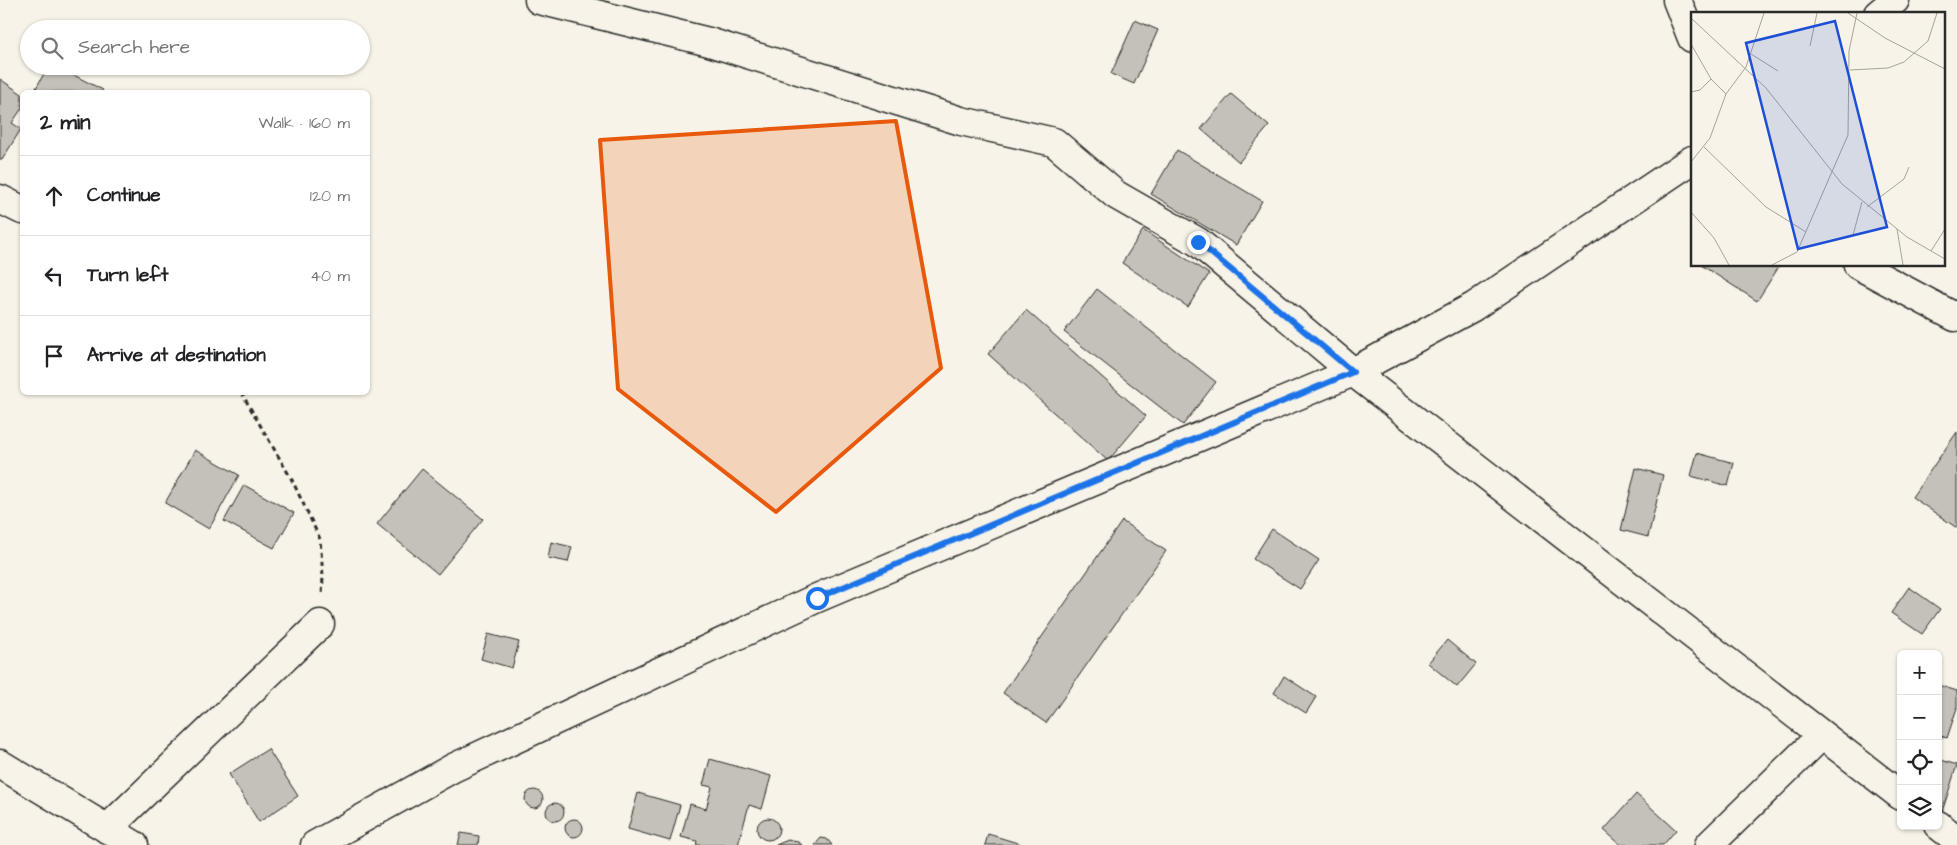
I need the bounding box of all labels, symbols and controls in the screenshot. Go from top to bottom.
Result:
inset map [1691,12,1944,266]
search box [20,20,370,75]
icon: search [38,34,66,62]
text: Search here [78,34,190,61]
text: 2 min [40,108,90,137]
text: Walk · 160 m [258,112,350,134]
icon: ahead [40,182,68,210]
text: Continue [87,182,161,209]
text: 120 m [310,185,350,207]
route end [1187,231,1210,254]
icon: left [40,262,68,290]
text: Turn left [87,262,168,289]
text: 40 m [310,265,350,287]
icon: arrive [40,342,68,370]
text: Arrive at destination [87,342,266,369]
route start [806,587,829,610]
map controls [1897,650,1942,830]
button: + [1897,650,1942,695]
button: − [1897,695,1942,740]
button: locate [1897,740,1942,785]
button: layers [1897,785,1942,830]

